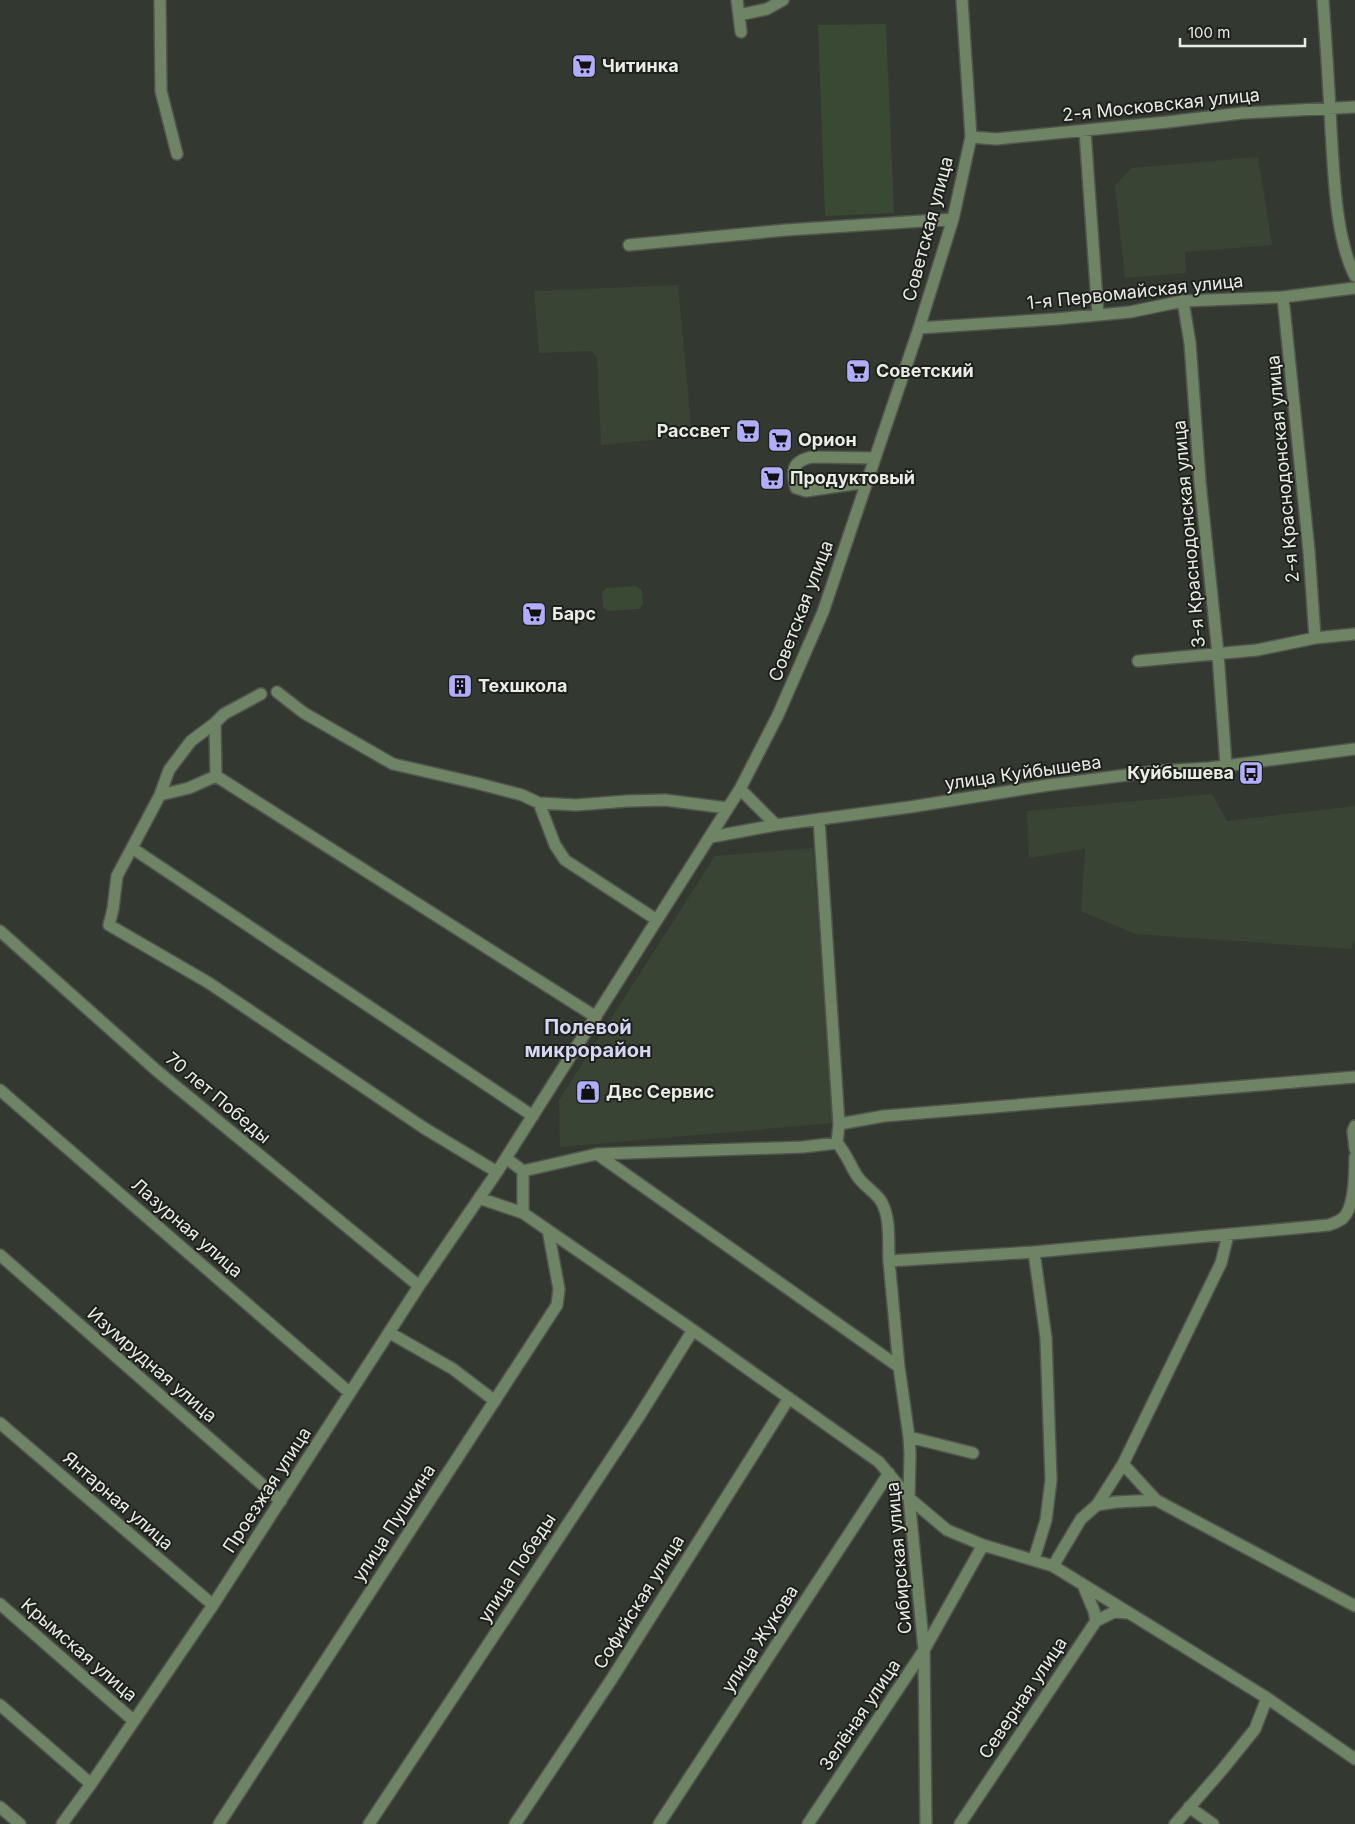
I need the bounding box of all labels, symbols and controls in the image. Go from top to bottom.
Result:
scale bar [1180,15,1305,47]
text: 100 m [1188,23,1230,42]
supermarket icon: Читинка [571,53,597,79]
place label: Читинка [602,55,679,76]
street label: 2-я Московская улица [1061,84,1261,125]
street label: Советская улица [898,154,957,304]
street label: 1-я Первомайская улица [1026,270,1244,313]
street label: 2-я Краснодонская улица [1262,354,1303,584]
supermarket icon: Советский [845,358,871,384]
place label: Советский [876,360,974,381]
supermarket icon: Рассвет [735,418,761,444]
street label: 3-я Краснодонская улица [1168,419,1209,649]
place label: Рассвет [657,420,730,441]
supermarket icon: Орион [767,427,793,453]
place label: Орион [798,429,857,450]
supermarket icon: Продуктовый [759,465,785,491]
place label: Продуктовый [790,467,915,488]
street label: Советская улица [764,537,837,684]
supermarket icon: Барс [521,601,547,627]
place label: Барс [552,603,596,624]
building icon: Техшкола [447,673,473,699]
place label: Техшкола [478,675,567,696]
street label: улица Куйбышева [943,751,1103,794]
bus stop icon: Куйбышева [1238,760,1264,786]
place label: Куйбышева [1127,762,1234,783]
district label: Полевой микрорайон [525,1015,651,1062]
street label: 70 лет Победы [162,1048,275,1148]
shop icon: Двс Сервис [575,1079,601,1105]
place label: Двс Сервис [606,1081,714,1102]
street label: Лазурная улица [127,1174,247,1282]
street label: Изумрудная улица [83,1303,221,1426]
street label: Проезжая улица [218,1423,315,1556]
street label: Янтарная улица [59,1447,178,1554]
street label: улица Пушкина [348,1460,439,1585]
street label: Сибирская улица [881,1481,916,1635]
street label: улица Победы [473,1509,560,1626]
street label: Софийская улица [589,1531,688,1673]
street label: улица Жукова [717,1581,802,1696]
street label: Крымская улица [17,1594,142,1706]
street label: Северная улица [974,1633,1071,1763]
street label: Зелёная улица [815,1655,904,1774]

